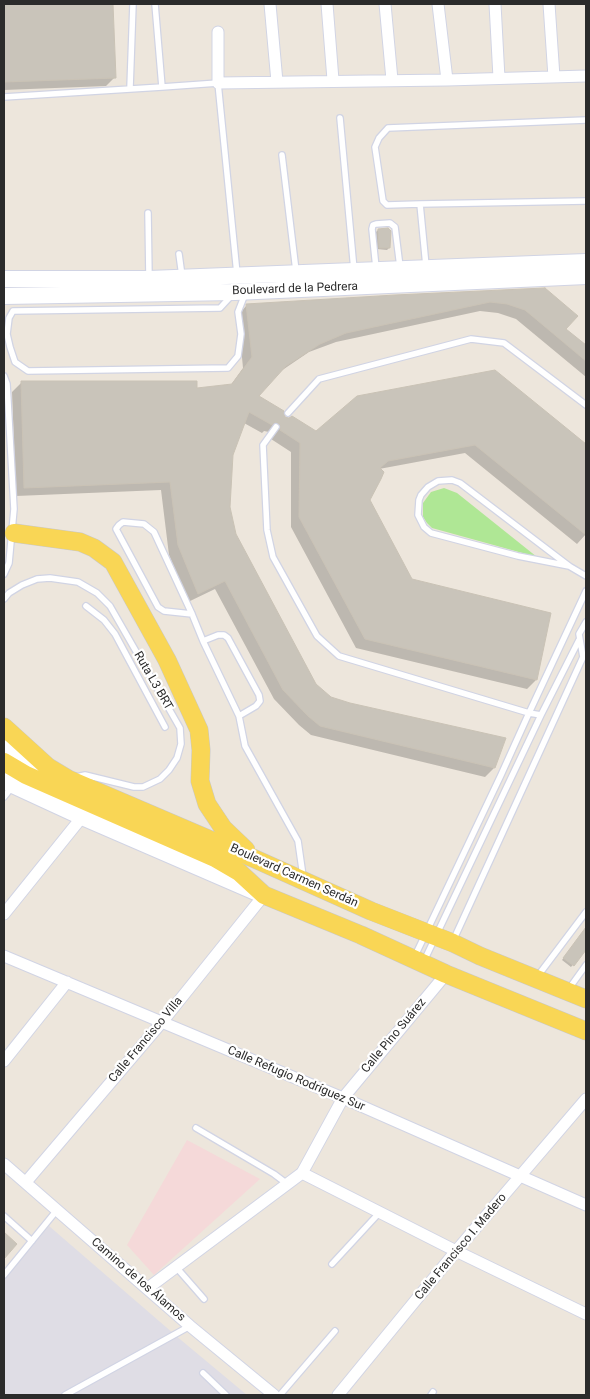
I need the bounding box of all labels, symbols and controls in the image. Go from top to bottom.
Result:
street label: Boulevard de la Pedrera [232,280,358,298]
street label: Ruta L3 BRT [130,649,176,713]
street label: Boulevard Carmen Serdán [228,841,360,911]
street label: Calle Francisco Villa [106,994,186,1086]
street label: Calle Pino Suárez [359,996,429,1076]
street label: Calle Refugio Rodríguez Sur [225,1043,367,1115]
street label: Calle Francisco I. Madero [412,1191,510,1303]
street label: Camino de los Álamos [88,1235,188,1325]

